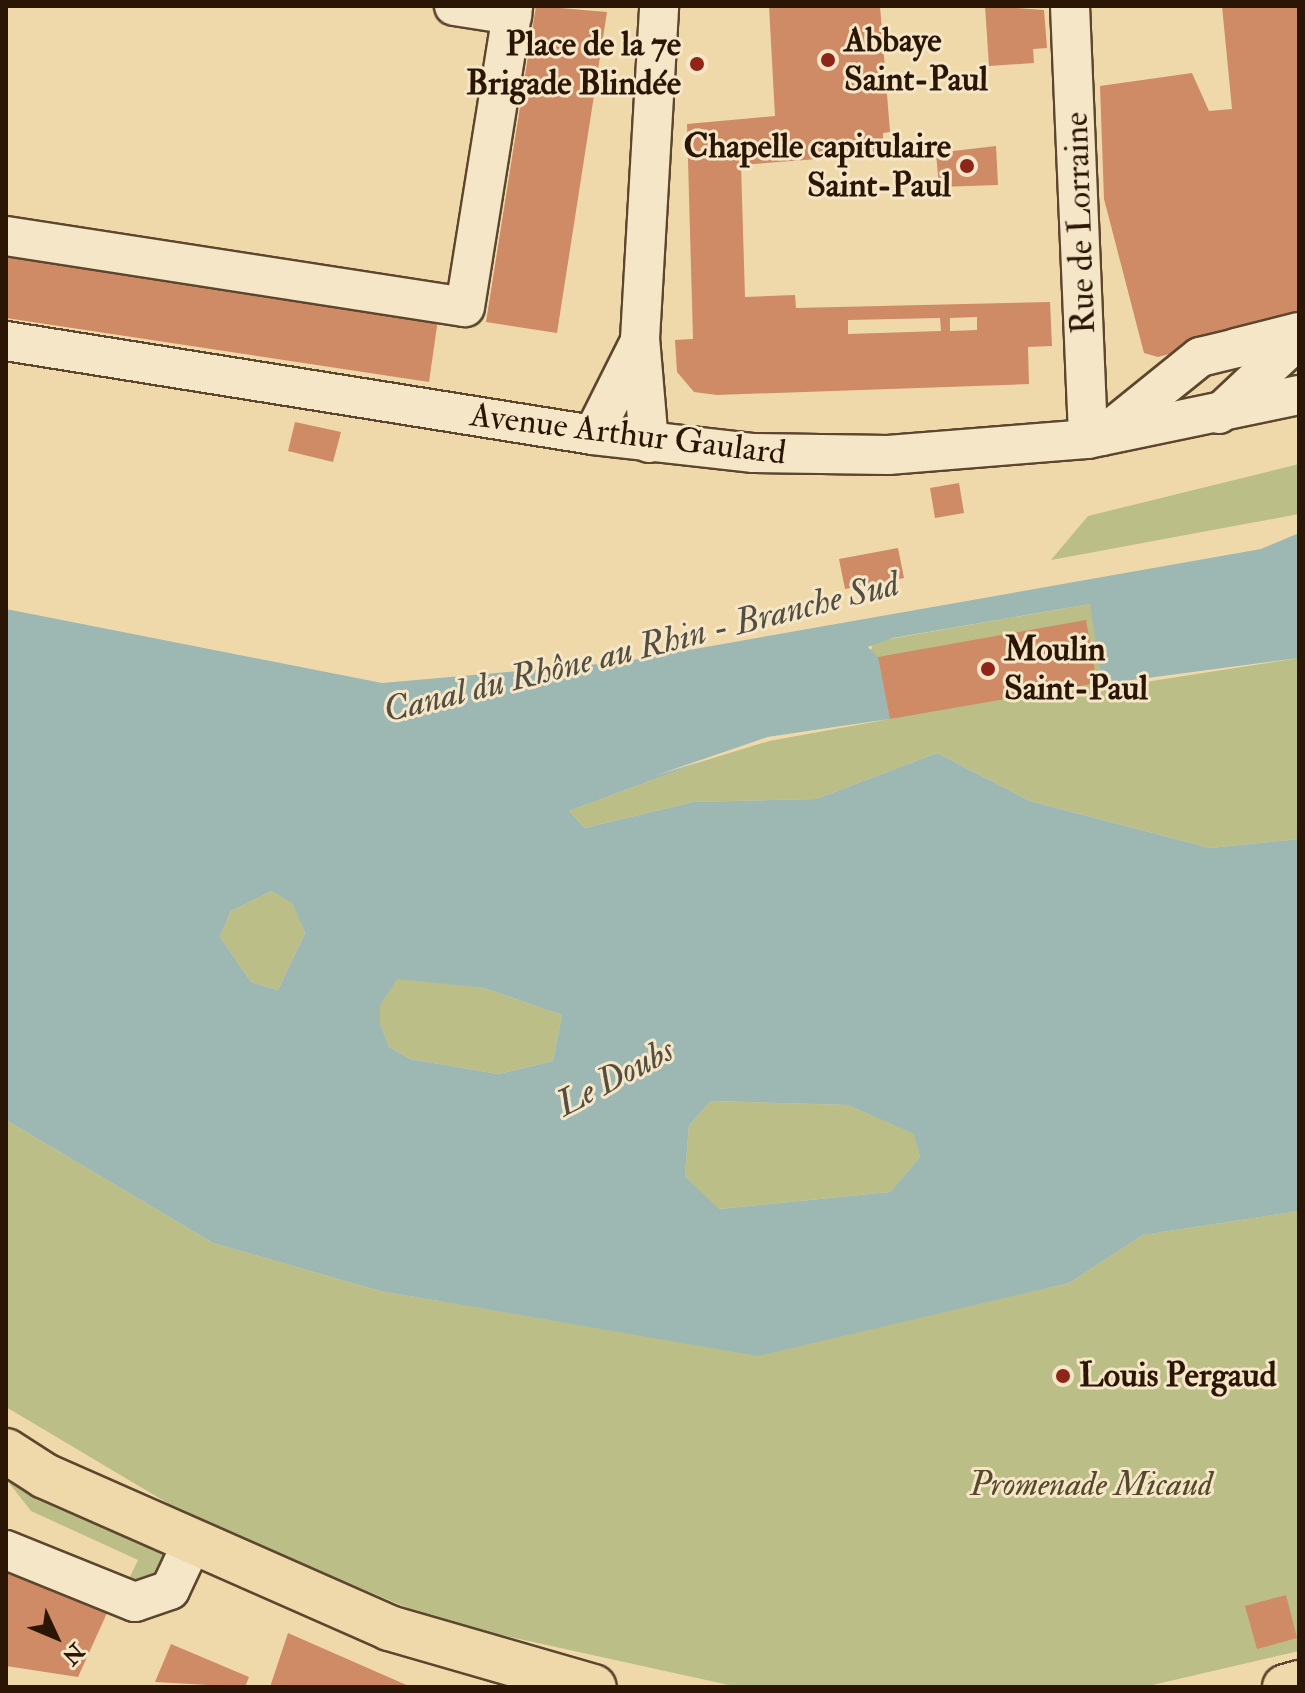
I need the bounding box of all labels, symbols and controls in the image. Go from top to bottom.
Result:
place label: Abbaye Saint-Paul [844,20,988,100]
place label: Place de la 7e Brigade Blindée [466,24,681,104]
marker: Abbaye Saint-Paul [819,51,837,69]
marker: Place de la 7e Brigade Blindée [688,55,706,73]
street label: Rue de Lorraine [1056,111,1104,335]
place label: Chapelle capitulaire Saint-Paul [684,126,951,206]
marker: Chapelle capitulaire Saint-Paul [958,157,976,175]
street label: Avenue Arthur Gaulard [468,394,788,474]
water label: Canal du Rhône au Rhin - Branche Sud [379,562,903,732]
place label: Moulin Saint-Paul [1004,629,1148,708]
marker: Moulin Saint-Paul [979,660,997,678]
water label: Le Doubs [549,1028,681,1126]
place label: Louis Pergaud [1079,1356,1276,1396]
marker: Louis Pergaud [1054,1367,1072,1385]
park label: Promenade Micaud [969,1465,1213,1505]
north arrow [16,1597,96,1677]
text: N [56,1637,90,1670]

